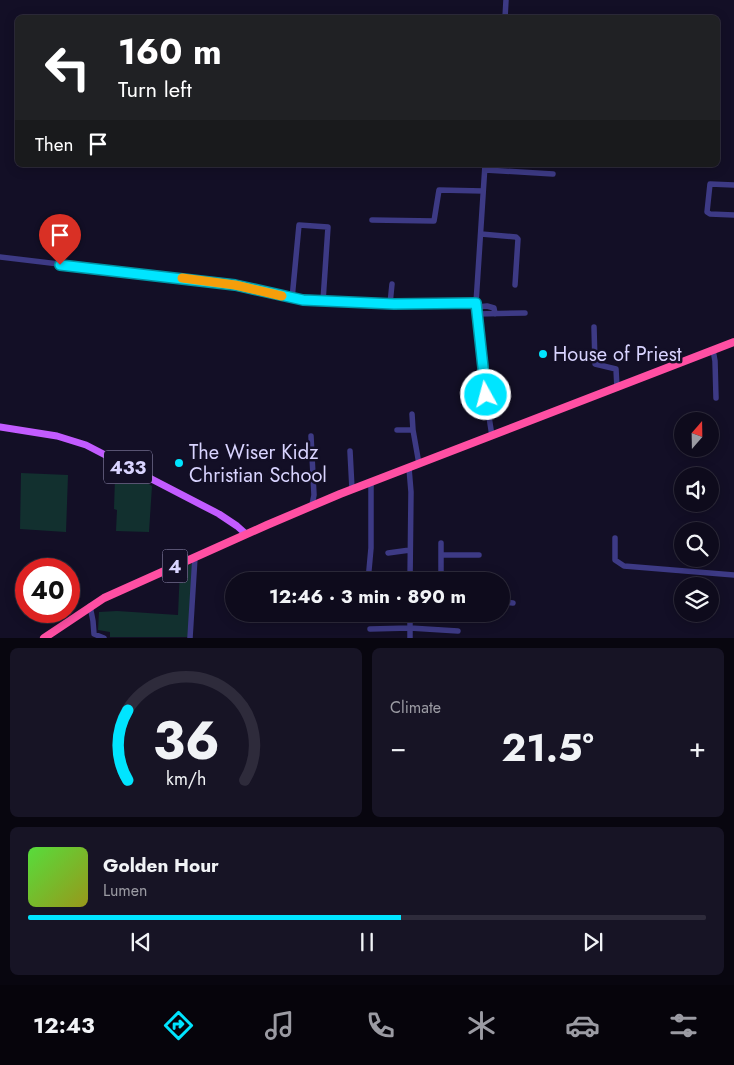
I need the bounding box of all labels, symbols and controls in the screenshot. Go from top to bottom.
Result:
text: 160 m [118,27,222,77]
icon: left [35,35,100,100]
text: Turn left [118,73,192,105]
icon: arrive [84,130,112,158]
text: Then [35,131,74,158]
pin [39,214,81,265]
icon: arrive [46,221,74,249]
place label: House of Priest [553,340,682,369]
marker: House of Priest [537,348,549,360]
position arrow [459,368,511,420]
north arrow [674,412,719,458]
map controls [674,412,719,622]
place label: The Wiser Kidz Christian School [189,438,327,490]
road number: 433 [104,451,152,484]
marker: The Wiser Kidz Christian School [173,457,185,469]
button: sound [674,467,719,512]
button: search [674,522,719,567]
road number: 4 [162,550,188,582]
speed limit sign: 40 [15,558,80,623]
button: layers [674,577,719,622]
text: 12:46 · 3 min · 890 m [269,583,466,610]
text: Climate [390,696,441,719]
text: 36 [152,703,220,779]
text: 21.5° [501,720,594,775]
text: − [390,727,407,768]
text: + [689,727,706,768]
text: km/h [166,766,206,792]
text: Golden Hour [103,852,219,879]
text: Lumen [103,879,147,902]
icon: previous [127,928,155,956]
icon: pause [353,928,381,956]
icon: next [579,928,607,956]
icon: directions [161,1008,196,1043]
icon: music [262,1008,297,1043]
icon: phone [363,1008,398,1043]
icon: climate [464,1008,499,1043]
icon: car [565,1008,600,1043]
icon: filters [666,1008,701,1043]
text: 12:43 [33,1009,95,1041]

